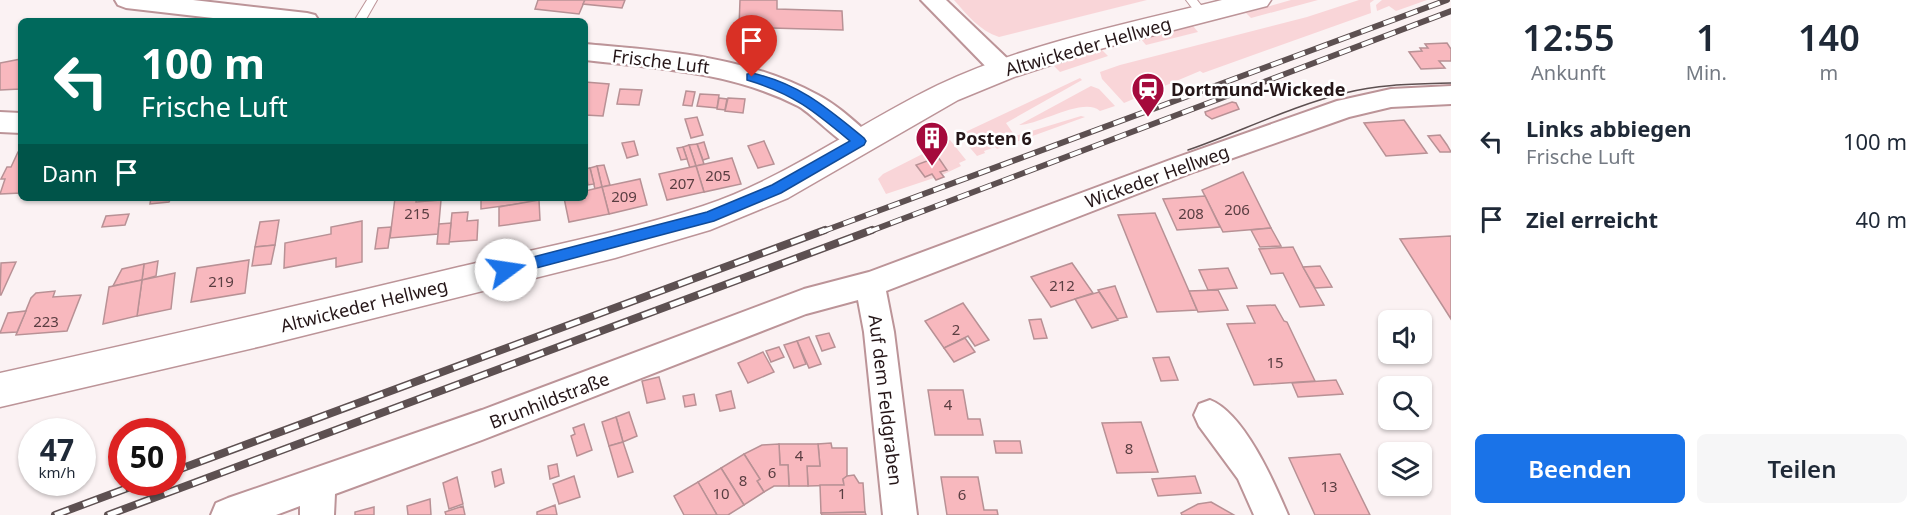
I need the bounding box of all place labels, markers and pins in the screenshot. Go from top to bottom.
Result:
pin [726,15,777,77]
station icon: Dortmund-Wickede [1130,71,1166,118]
place label: Dortmund-Wickede [1171,77,1345,101]
building icon: Posten 6 [914,120,950,167]
place label: Posten 6 [955,126,1032,150]

